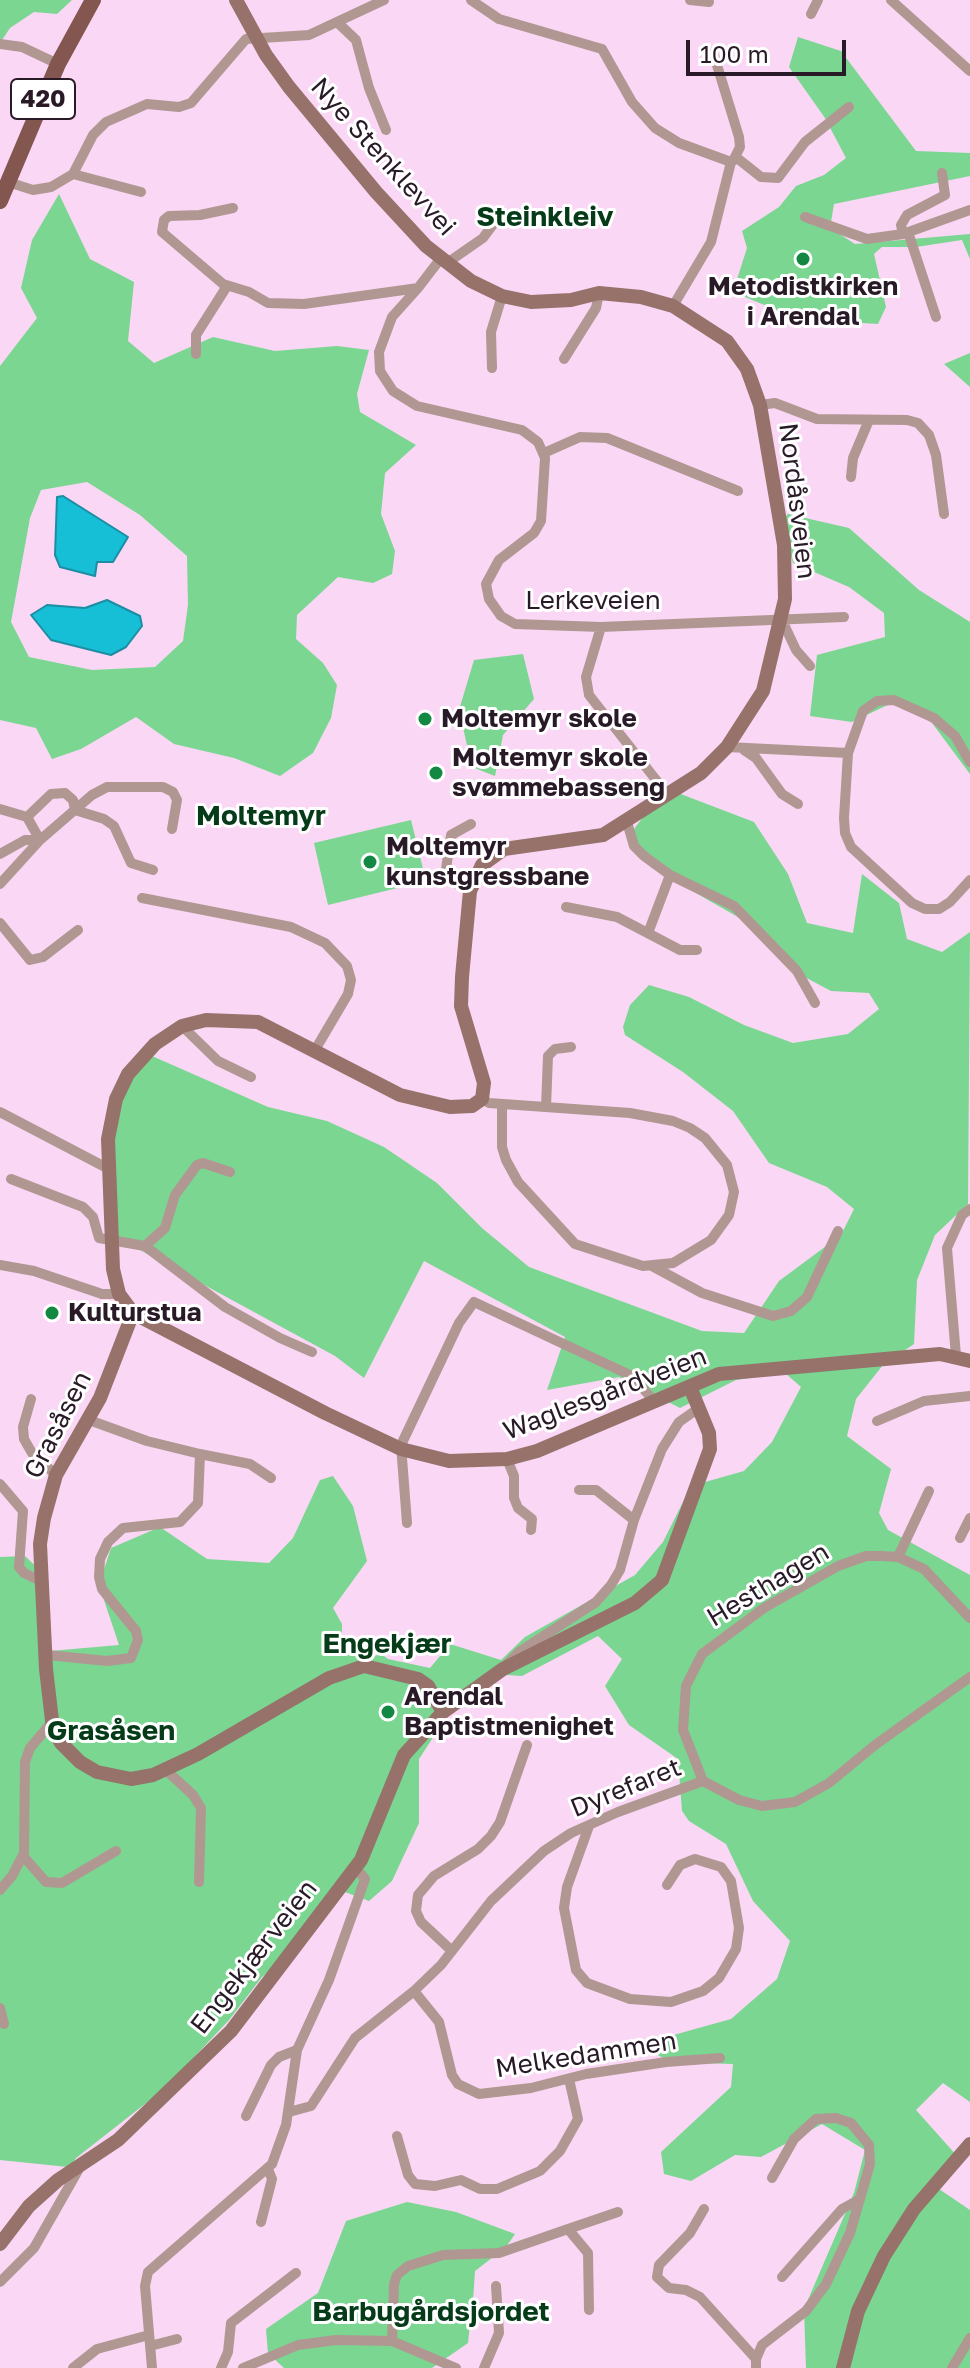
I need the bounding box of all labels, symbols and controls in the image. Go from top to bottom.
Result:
scale bar [690,24,850,74]
text: 100 m [700,39,769,68]
street label: Nye Stenklevvei [304,72,462,242]
road number: 420 [11,79,75,119]
district label: Steinkleiv [476,200,614,234]
marker: Metodistkirken i Arendal [794,250,812,268]
place label: Metodistkirken i Arendal [708,271,898,332]
street label: Nordåsveien [772,421,822,581]
street label: Lerkeveien [525,585,661,617]
place label: Moltemyr skole [441,703,637,735]
marker: Moltemyr skole [416,710,434,728]
place label: Moltemyr skole svømmebasseng [452,742,665,804]
marker: Moltemyr skole svømmebasseng [427,764,445,782]
district label: Moltemyr [196,799,326,833]
place label: Moltemyr kunstgressbane [386,831,589,892]
marker: Moltemyr kunstgressbane [361,853,379,871]
place label: Kulturstua [68,1297,202,1329]
marker: Kulturstua [43,1304,61,1322]
street label: Waglesgårdveien [499,1341,711,1447]
street label: Grasåsen [18,1366,98,1484]
street label: Hesthagen [701,1536,835,1634]
district label: Engekjær [322,1627,452,1661]
place label: Arendal Baptistmenighet [404,1681,614,1742]
marker: Arendal Baptistmenighet [379,1703,397,1721]
district label: Grasåsen [47,1714,175,1748]
street label: Dyrefaret [566,1752,686,1824]
street label: Engekjærveien [184,1874,324,2040]
street label: Melkedammen [493,2025,679,2085]
district label: Barbugårdsjordet [312,2295,550,2329]

